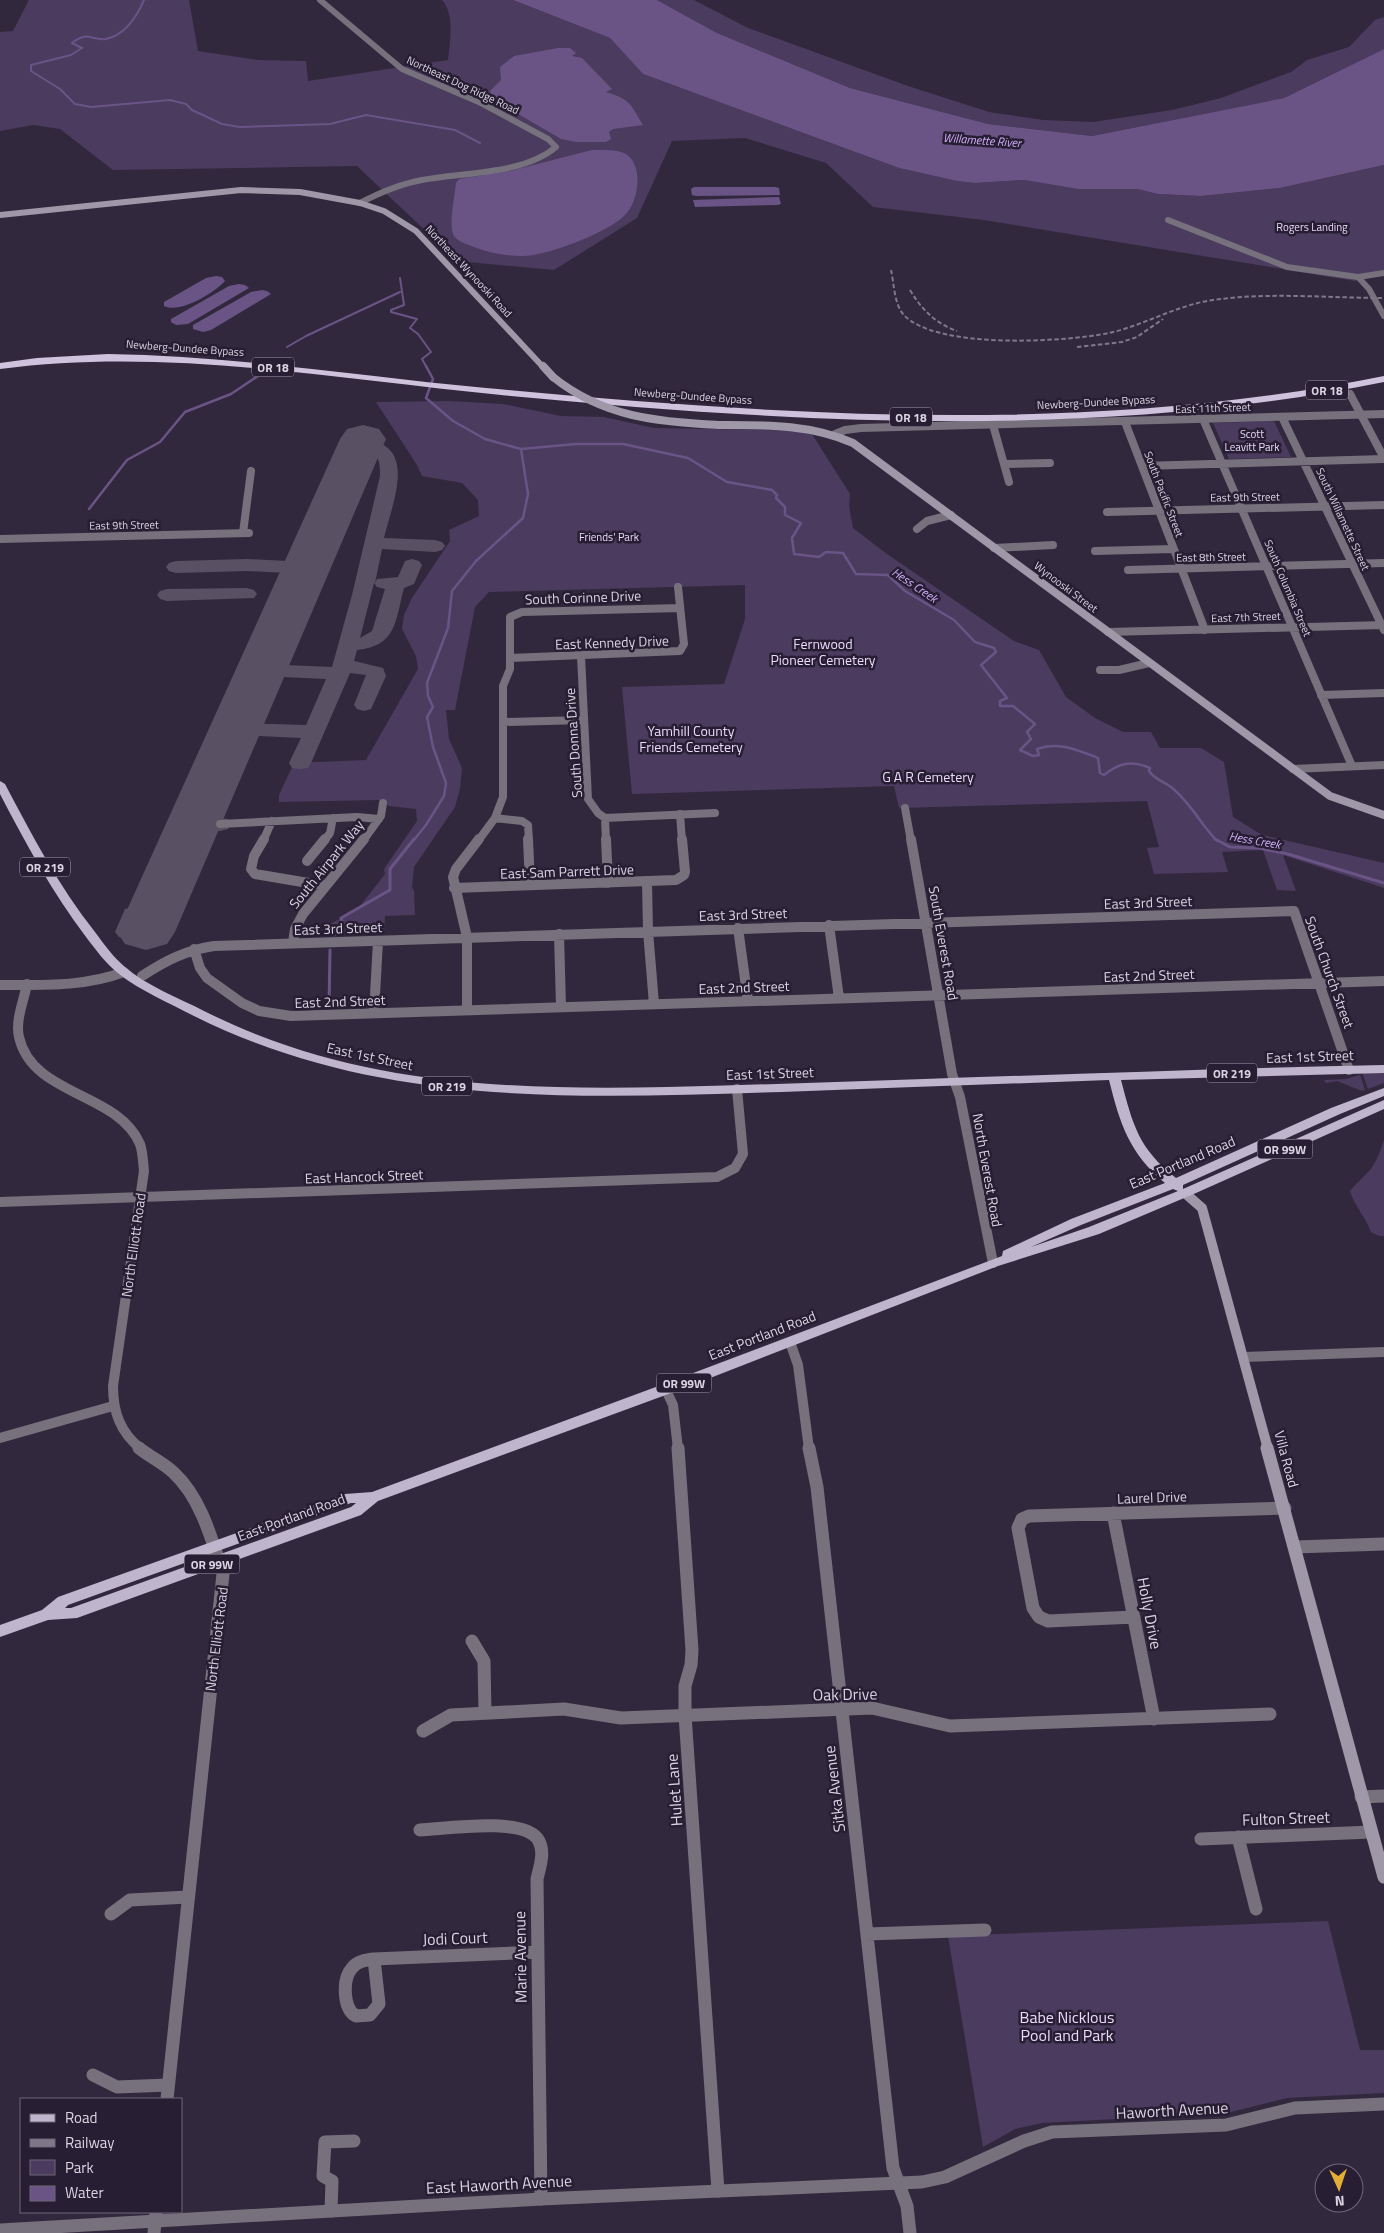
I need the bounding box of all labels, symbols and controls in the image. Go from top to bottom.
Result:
street label: Northeast Dog Ridge Road [404,52,522,118]
water label: Willamette River [942,128,1024,152]
park label: Rogers Landing [1276,219,1348,235]
street label: Northeast Wynooski Road [422,221,516,321]
street label: Newberg-Dundee Bypass [125,336,245,360]
road number: OR 18 [252,358,294,377]
road number: OR 18 [1306,380,1348,400]
street label: Newberg-Dundee Bypass [633,384,753,408]
street label: Newberg-Dundee Bypass [1036,391,1156,413]
street label: East 11th Street [1175,399,1251,417]
road number: OR 18 [890,408,932,427]
park label: Scott Leavitt Park [1224,426,1280,455]
street label: South Pacific Street [1140,449,1188,539]
street label: South Willamette Street [1312,465,1374,573]
street label: East 9th Street [1210,488,1280,506]
street label: East 9th Street [89,516,159,534]
park label: Friends' Park [579,529,640,545]
street label: South Columbia Street [1260,537,1316,639]
street label: East 8th Street [1176,548,1246,566]
street label: Wynooski Street [1031,558,1101,616]
water label: Hess Creek [888,563,943,608]
street label: South Corinne Drive [524,584,642,610]
street label: East 7th Street [1211,608,1281,626]
street label: East Kennedy Drive [555,630,669,654]
park label: Fernwood Pioneer Cemetery [770,633,876,670]
street label: South Donna Drive [559,687,587,799]
park label: Yamhill County Friends Cemetery [639,720,743,757]
park label: G A R Cemetery [882,766,974,787]
street label: South Airpark Way [284,815,369,913]
water label: Hess Creek [1228,826,1284,854]
road number: OR 219 [20,858,70,876]
street label: East Sam Parrett Drive [500,858,634,884]
street label: South Everest Road [924,884,964,1002]
street label: East 3rd Street [1103,890,1193,914]
street label: East 3rd Street [698,902,788,926]
street label: South Church Street [1300,913,1360,1031]
street label: East 3rd Street [293,916,383,940]
street label: East 2nd Street [1103,963,1195,987]
street label: East 2nd Street [698,975,790,999]
street label: East 2nd Street [294,989,386,1013]
street label: East 1st Street [325,1037,415,1075]
street label: East 1st Street [1266,1044,1354,1068]
street label: East 1st Street [726,1061,814,1085]
road number: OR 219 [1207,1064,1257,1082]
road number: OR 219 [422,1076,472,1096]
street label: North Everest Road [968,1112,1008,1228]
street label: East Portland Road [1126,1130,1238,1194]
road number: OR 99W [1258,1140,1312,1158]
street label: East Hancock Street [304,1163,424,1189]
street label: North Elliott Road [115,1192,151,1298]
street label: East Portland Road [705,1305,819,1365]
road number: OR 99W [656,1374,712,1392]
street label: Villa Road [1269,1428,1305,1490]
street label: Laurel Drive [1117,1485,1187,1509]
street label: East Portland Road [234,1488,348,1546]
road number: OR 99W [184,1555,240,1574]
street label: Holly Drive [1131,1575,1169,1651]
street label: North Elliott Road [199,1586,233,1692]
street label: Oak Drive [812,1681,878,1707]
street label: Sitka Avenue [817,1744,851,1834]
street label: Hulet Lane [660,1753,688,1827]
street label: Fulton Street [1242,1804,1331,1832]
street label: Marie Avenue [507,1911,533,2003]
street label: Jodi Court [422,1925,488,1951]
park label: Babe Nicklous Pool and Park [1020,2005,1114,2047]
street label: Haworth Avenue [1115,2095,1229,2125]
legend [20,2098,182,2213]
text: Road [65,2106,97,2129]
text: Railway [65,2131,115,2154]
text: Park [65,2156,94,2179]
north arrow [1314,2163,1364,2213]
street label: East Haworth Avenue [425,2168,573,2200]
text: Water [65,2181,104,2204]
text: N [1334,2191,1345,2212]

